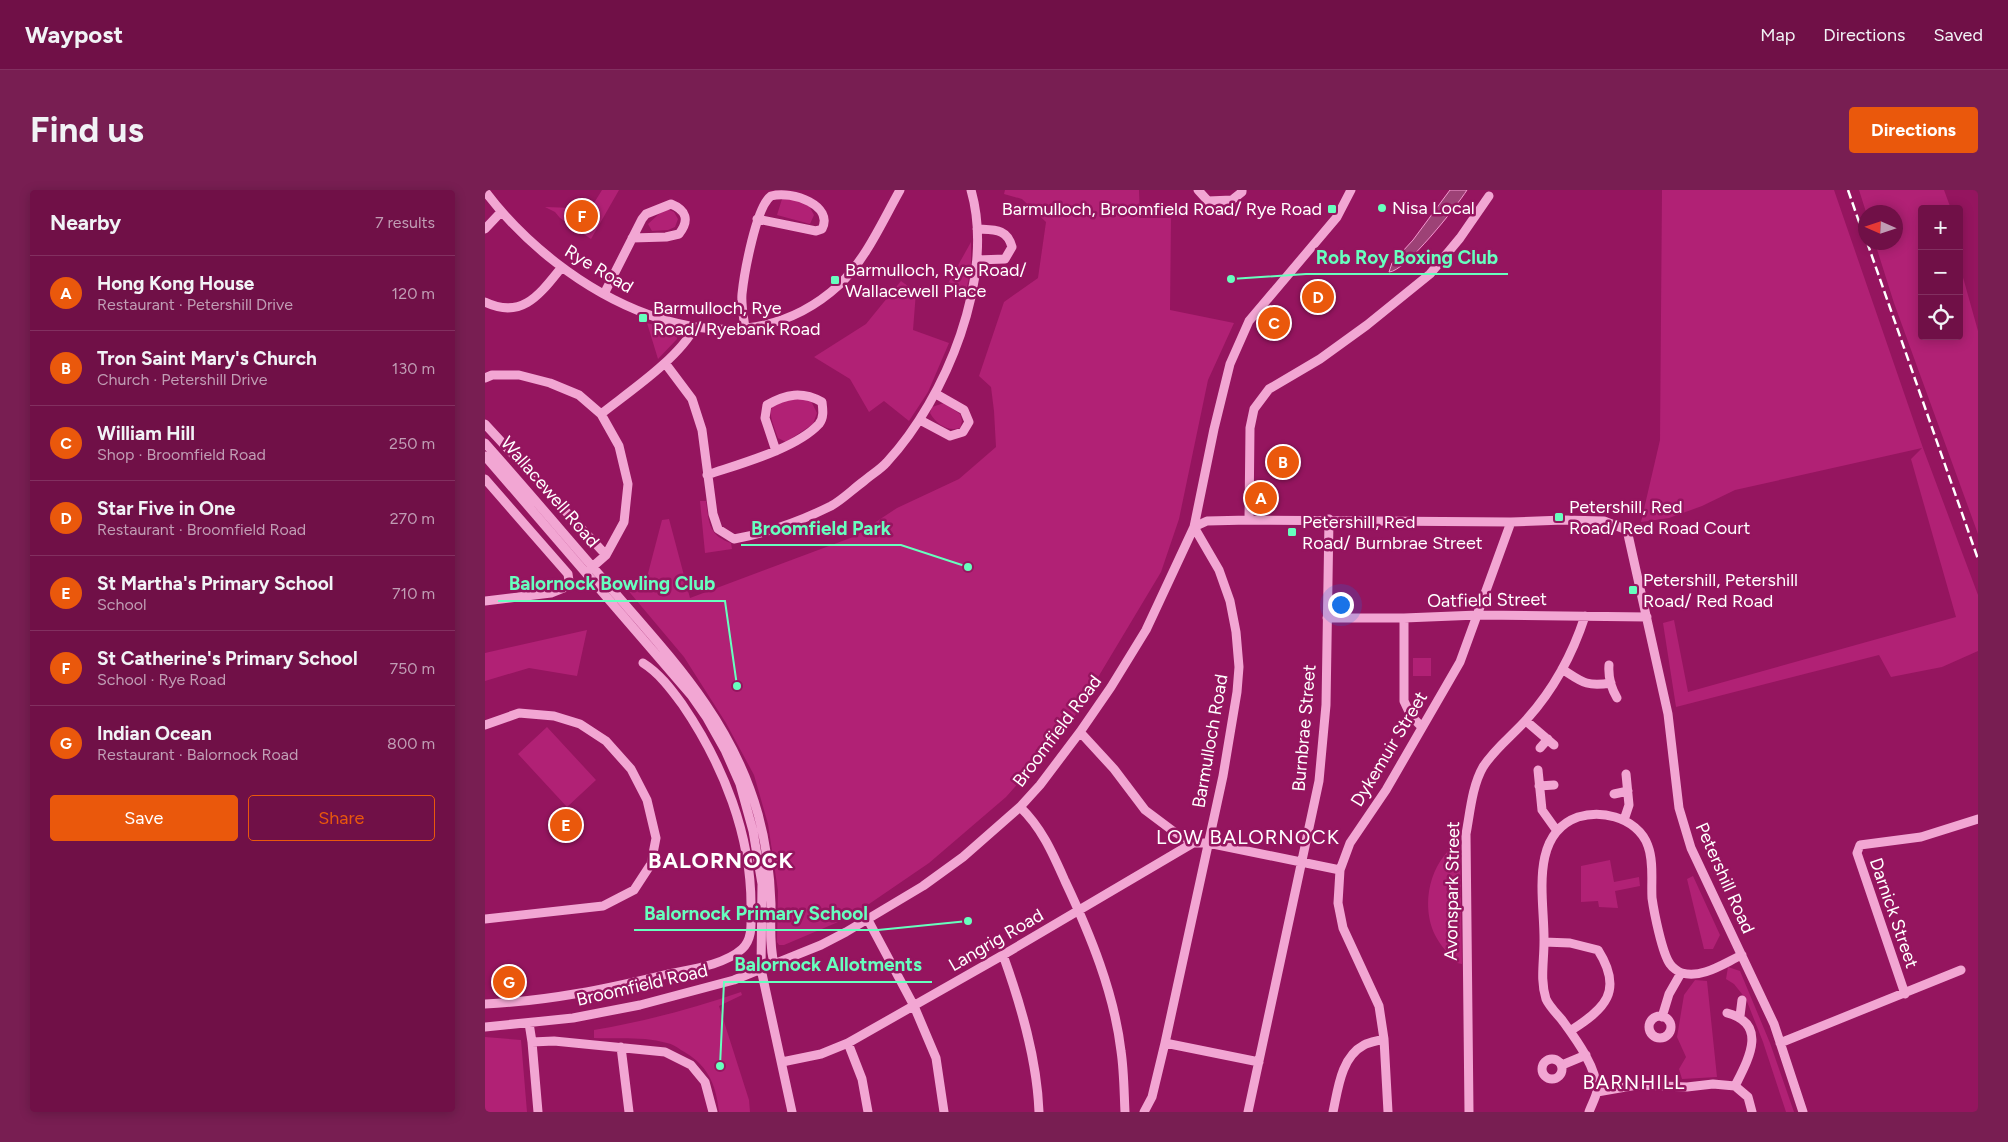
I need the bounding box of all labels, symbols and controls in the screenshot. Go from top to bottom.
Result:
text: Waypost [25,20,123,49]
text: Map [1760,24,1795,46]
text: Directions [1823,24,1905,46]
text: Saved [1933,24,1983,46]
button: Directions [1849,107,1978,153]
text: Find us [30,109,144,151]
pin: F [566,197,598,235]
place label: Nisa Local [1392,197,1475,219]
place label: Barmulloch, Broomfield Road/ Rye Road [1002,198,1322,220]
marker: Nisa Local [1376,202,1388,214]
marker: Barmulloch, Broomfield Road/ Rye Road [1326,203,1338,215]
north arrow [1858,205,1903,250]
map controls [1918,205,1963,340]
button: + [1918,205,1963,250]
text: Nearby [50,210,121,235]
text: 7 results [375,213,435,232]
street label: Rye Road [561,240,637,298]
callout: Rob Roy Boxing Club [1306,240,1508,274]
text: Rob Roy Boxing Club [1316,246,1498,269]
button: − [1918,250,1963,295]
place label: Barmulloch, Rye Road/ Wallacewell Place [845,259,1026,302]
text: Hong Kong House [97,272,254,295]
marker: Barmulloch, Rye Road/ Wallacewell Place [829,274,841,286]
pin: D [1302,278,1334,316]
text: A [60,284,72,303]
text: 120 m [392,284,435,303]
text: Restaurant · Petershill Drive [97,295,293,314]
button: locate [1918,295,1963,340]
place label: Barmulloch, Rye Road/ Ryebank Road [653,297,821,340]
pin: C [1258,304,1290,342]
marker: Barmulloch, Rye Road/ Ryebank Road [637,312,649,324]
text: Tron Saint Mary's Church [97,347,317,370]
text: B [61,359,71,378]
text: 130 m [392,359,435,378]
text: Church · Petershill Drive [97,370,267,389]
text: William Hill [97,422,195,445]
street label: Wallacewell Road [496,432,604,552]
text: C [60,434,72,453]
text: 250 m [389,434,435,453]
pin: B [1267,443,1299,481]
text: Shop · Broomfield Road [97,445,266,464]
pin: A [1245,479,1277,517]
place label: Petershill, Red Road/ Red Road Court [1569,496,1750,539]
text: Star Five in One [97,497,235,520]
text: D [60,509,72,528]
text: 270 m [390,509,435,528]
callout: Broomfield Park [741,511,901,545]
place label: Petershill, Red Road/ Burnbrae Street [1302,511,1483,554]
marker: Petershill, Red Road/ Red Road Court [1553,511,1565,523]
text: Broomfield Park [751,517,892,540]
text: Restaurant · Broomfield Road [97,520,306,539]
marker: Petershill, Red Road/ Burnbrae Street [1286,526,1298,538]
callout: Balornock Bowling Club [498,567,725,601]
place label: Petershill, Petershill Road/ Red Road [1643,569,1798,612]
text: St Martha's Primary School [97,572,333,595]
text: Balornock Bowling Club [509,572,715,595]
text: E [61,584,71,603]
text: 710 m [392,584,435,603]
marker: Petershill, Petershill Road/ Red Road [1627,584,1639,596]
street label: Oatfield Street [1427,588,1547,612]
your location [1328,592,1354,618]
text: School [97,595,147,614]
text: St Catherine's Primary School [97,647,358,670]
text: F [62,659,70,678]
text: 750 m [389,659,435,678]
street label: Burnbrae Street [1287,663,1321,793]
text: School · Rye Road [97,670,226,689]
street label: Broomfield Road [1008,671,1106,791]
street label: Barmulloch Road [1187,672,1233,810]
street label: Dykemuir Street [1346,687,1432,811]
text: Indian Ocean [97,722,212,745]
text: G [60,734,72,753]
text: 800 m [387,734,435,753]
text: Restaurant · Balornock Road [97,745,298,764]
button: Save [50,795,238,841]
button: Share [248,795,435,841]
pin: E [550,806,582,844]
street label: Petershill Road [1691,819,1759,937]
street label: Avonspark Street [1440,821,1464,961]
district label: LOW BALORNOCK [1156,825,1340,849]
district label: BALORNOCK [648,847,794,874]
street label: Darnick Street [1865,855,1923,971]
callout: Balornock Primary School [634,896,878,930]
text: Balornock Primary School [644,902,868,925]
street label: Langrig Road [945,904,1047,976]
callout: Balornock Allotments [724,948,932,982]
text: Balornock Allotments [734,953,922,976]
street label: Broomfield Road [574,959,710,1011]
pin: G [493,963,525,1001]
district label: BARNHILL [1583,1070,1686,1094]

